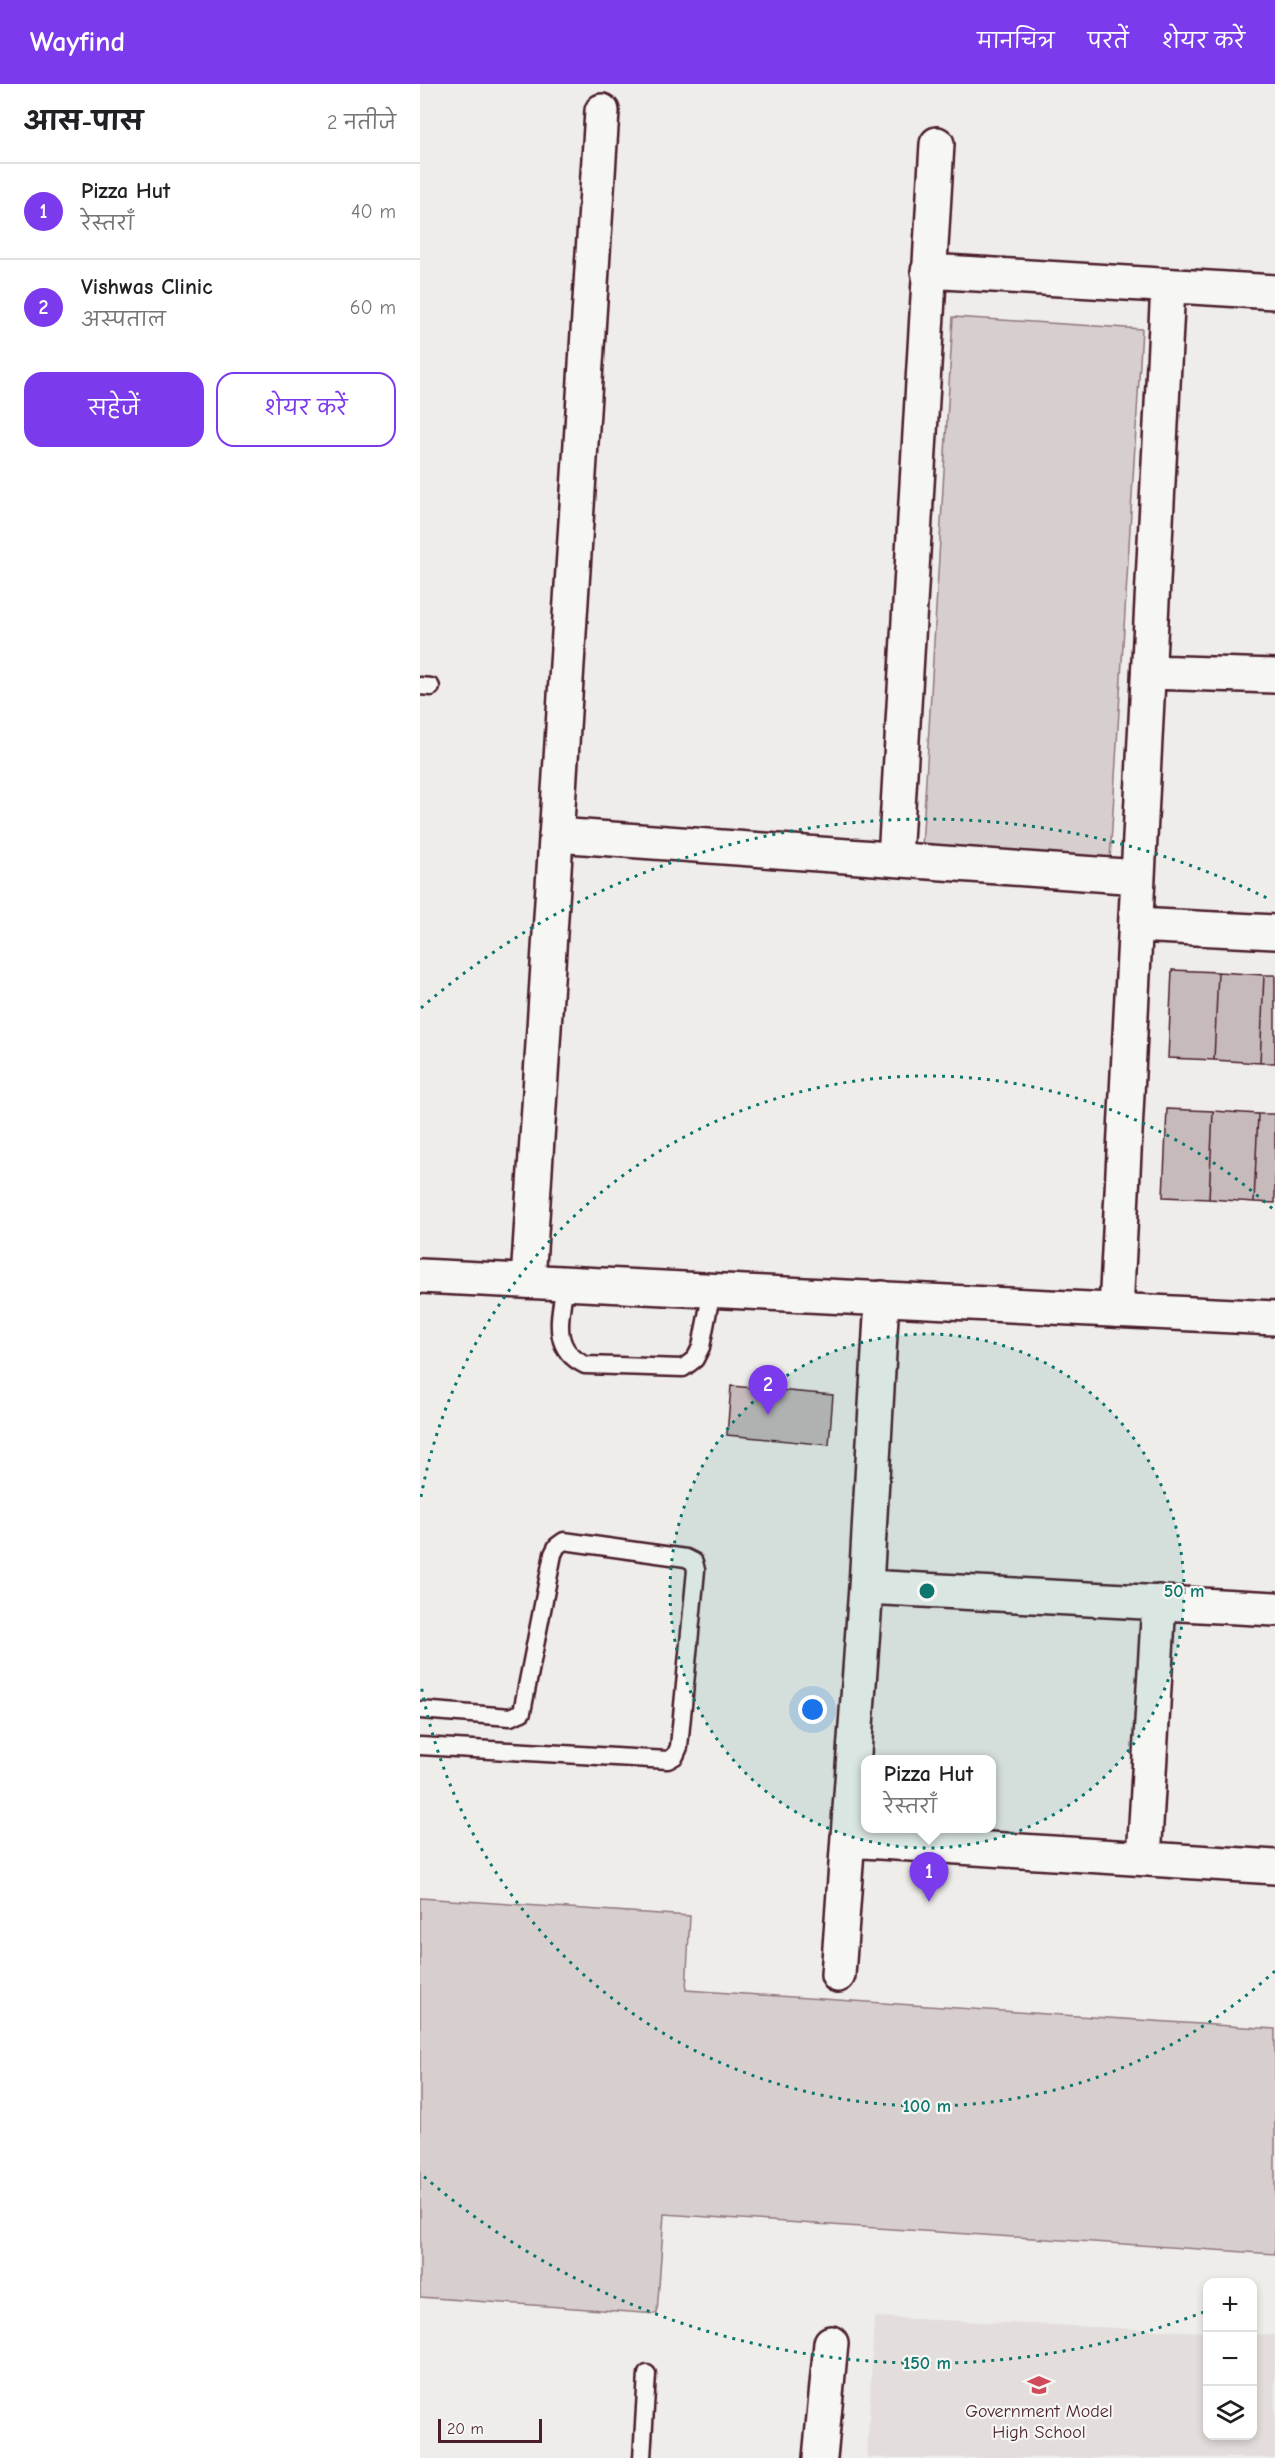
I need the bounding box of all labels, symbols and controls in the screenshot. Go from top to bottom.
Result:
text: Wayfind [30,26,125,58]
text: मानचित्र [977,29,1054,53]
text: परतें [1087,29,1129,53]
text: शेयर करें [1162,29,1245,53]
text: आस-पास [24,107,143,137]
text: 2 नतीजे [327,111,396,134]
text: Pizza Hut [81,178,170,204]
text: 1 [40,200,47,223]
text: 40 m [351,200,396,223]
text: रेस्तराँ [81,212,134,235]
text: Vishwas Clinic [81,274,213,300]
text: 2 [39,296,48,319]
text: 60 m [350,296,396,319]
text: अस्पताल [81,308,166,331]
button: सहेजें [24,372,204,447]
button: शेयर करें [216,372,396,447]
pin: 2 [748,1366,788,1415]
centre of rings [917,1581,937,1601]
text: 50 m [1164,1581,1204,1602]
your location [798,1695,827,1724]
popup [861,1755,996,1833]
text: Pizza Hut [884,1761,973,1787]
text: रेस्तराँ [884,1795,937,1818]
pin: 1 [910,1852,948,1902]
text: 100 m [903,2096,951,2117]
map controls [1203,2278,1257,2440]
button: + [1203,2278,1257,2332]
button: − [1203,2332,1257,2386]
text: 150 m [903,2353,951,2374]
school or university icon: Government Model High School [1026,2372,1052,2398]
button: layers [1203,2386,1257,2440]
place label: Government Model High School [965,2401,1113,2443]
scale bar [438,2416,542,2444]
text: 20 m [447,2420,484,2438]

